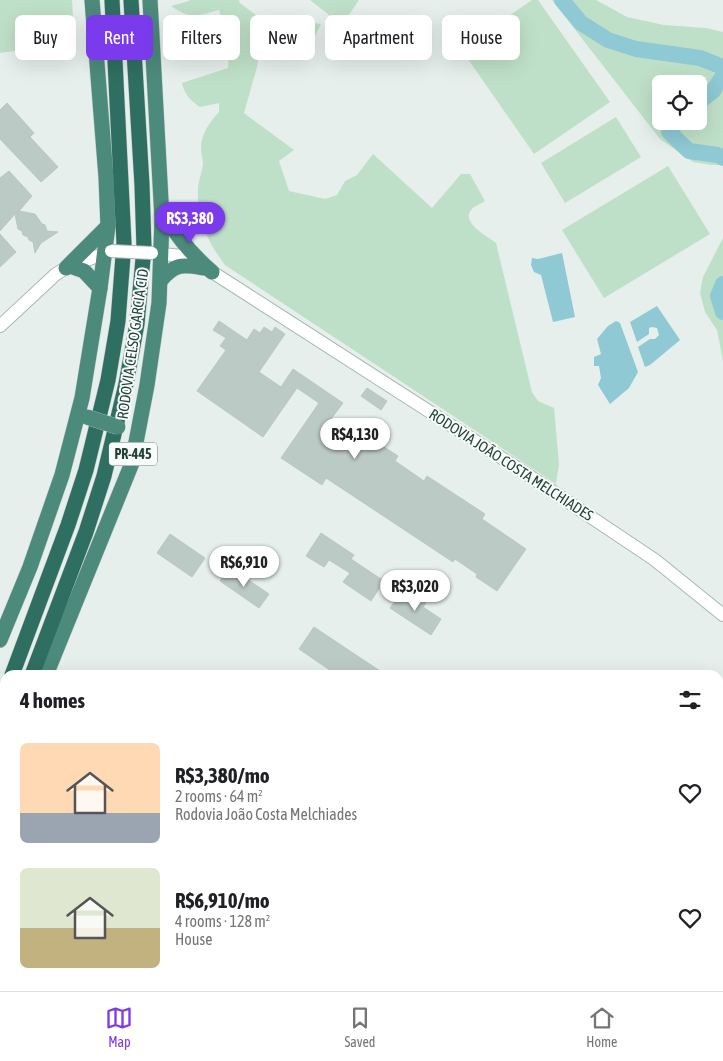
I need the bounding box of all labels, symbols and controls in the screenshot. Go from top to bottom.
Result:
chip: Buy [15,15,76,60]
chip: Rent [86,15,153,60]
chip: Filters [163,15,240,60]
chip: New [250,15,315,60]
chip: Apartment [325,15,432,60]
chip: House [442,15,520,60]
map controls [652,75,707,130]
button: locate [652,75,707,130]
pin: R$3,380 [144,202,236,244]
text: R$3,380 [166,209,214,227]
street label: RODOVIA CELSO GARCIA CID [114,268,151,420]
street label: RODOVIA JOÃO COSTA MELCHIADES [426,405,596,524]
pin: R$4,130 [309,418,401,460]
text: R$4,130 [331,425,379,443]
road number: PR-445 [109,442,157,466]
pin: R$6,910 [198,546,290,588]
text: R$6,910 [220,553,268,571]
pin: R$3,020 [369,570,461,612]
text: R$3,020 [391,577,439,595]
icon: filters [676,686,704,714]
text: 4 homes [20,688,85,712]
icon: home [60,763,120,823]
text: R$3,380/mo [175,763,270,787]
icon: heart [676,779,704,807]
text: 2 rooms · 64 m² [175,787,263,805]
text: Rodovia João Costa Melchiades [175,805,357,823]
icon: home [60,888,120,948]
text: R$6,910/mo [175,888,270,912]
icon: heart [676,904,704,932]
text: 4 rooms · 128 m² [175,912,270,930]
text: House [175,930,212,948]
tab: Map [105,1004,133,1050]
tab: Saved [344,1004,375,1050]
tab: Home [586,1004,617,1050]

